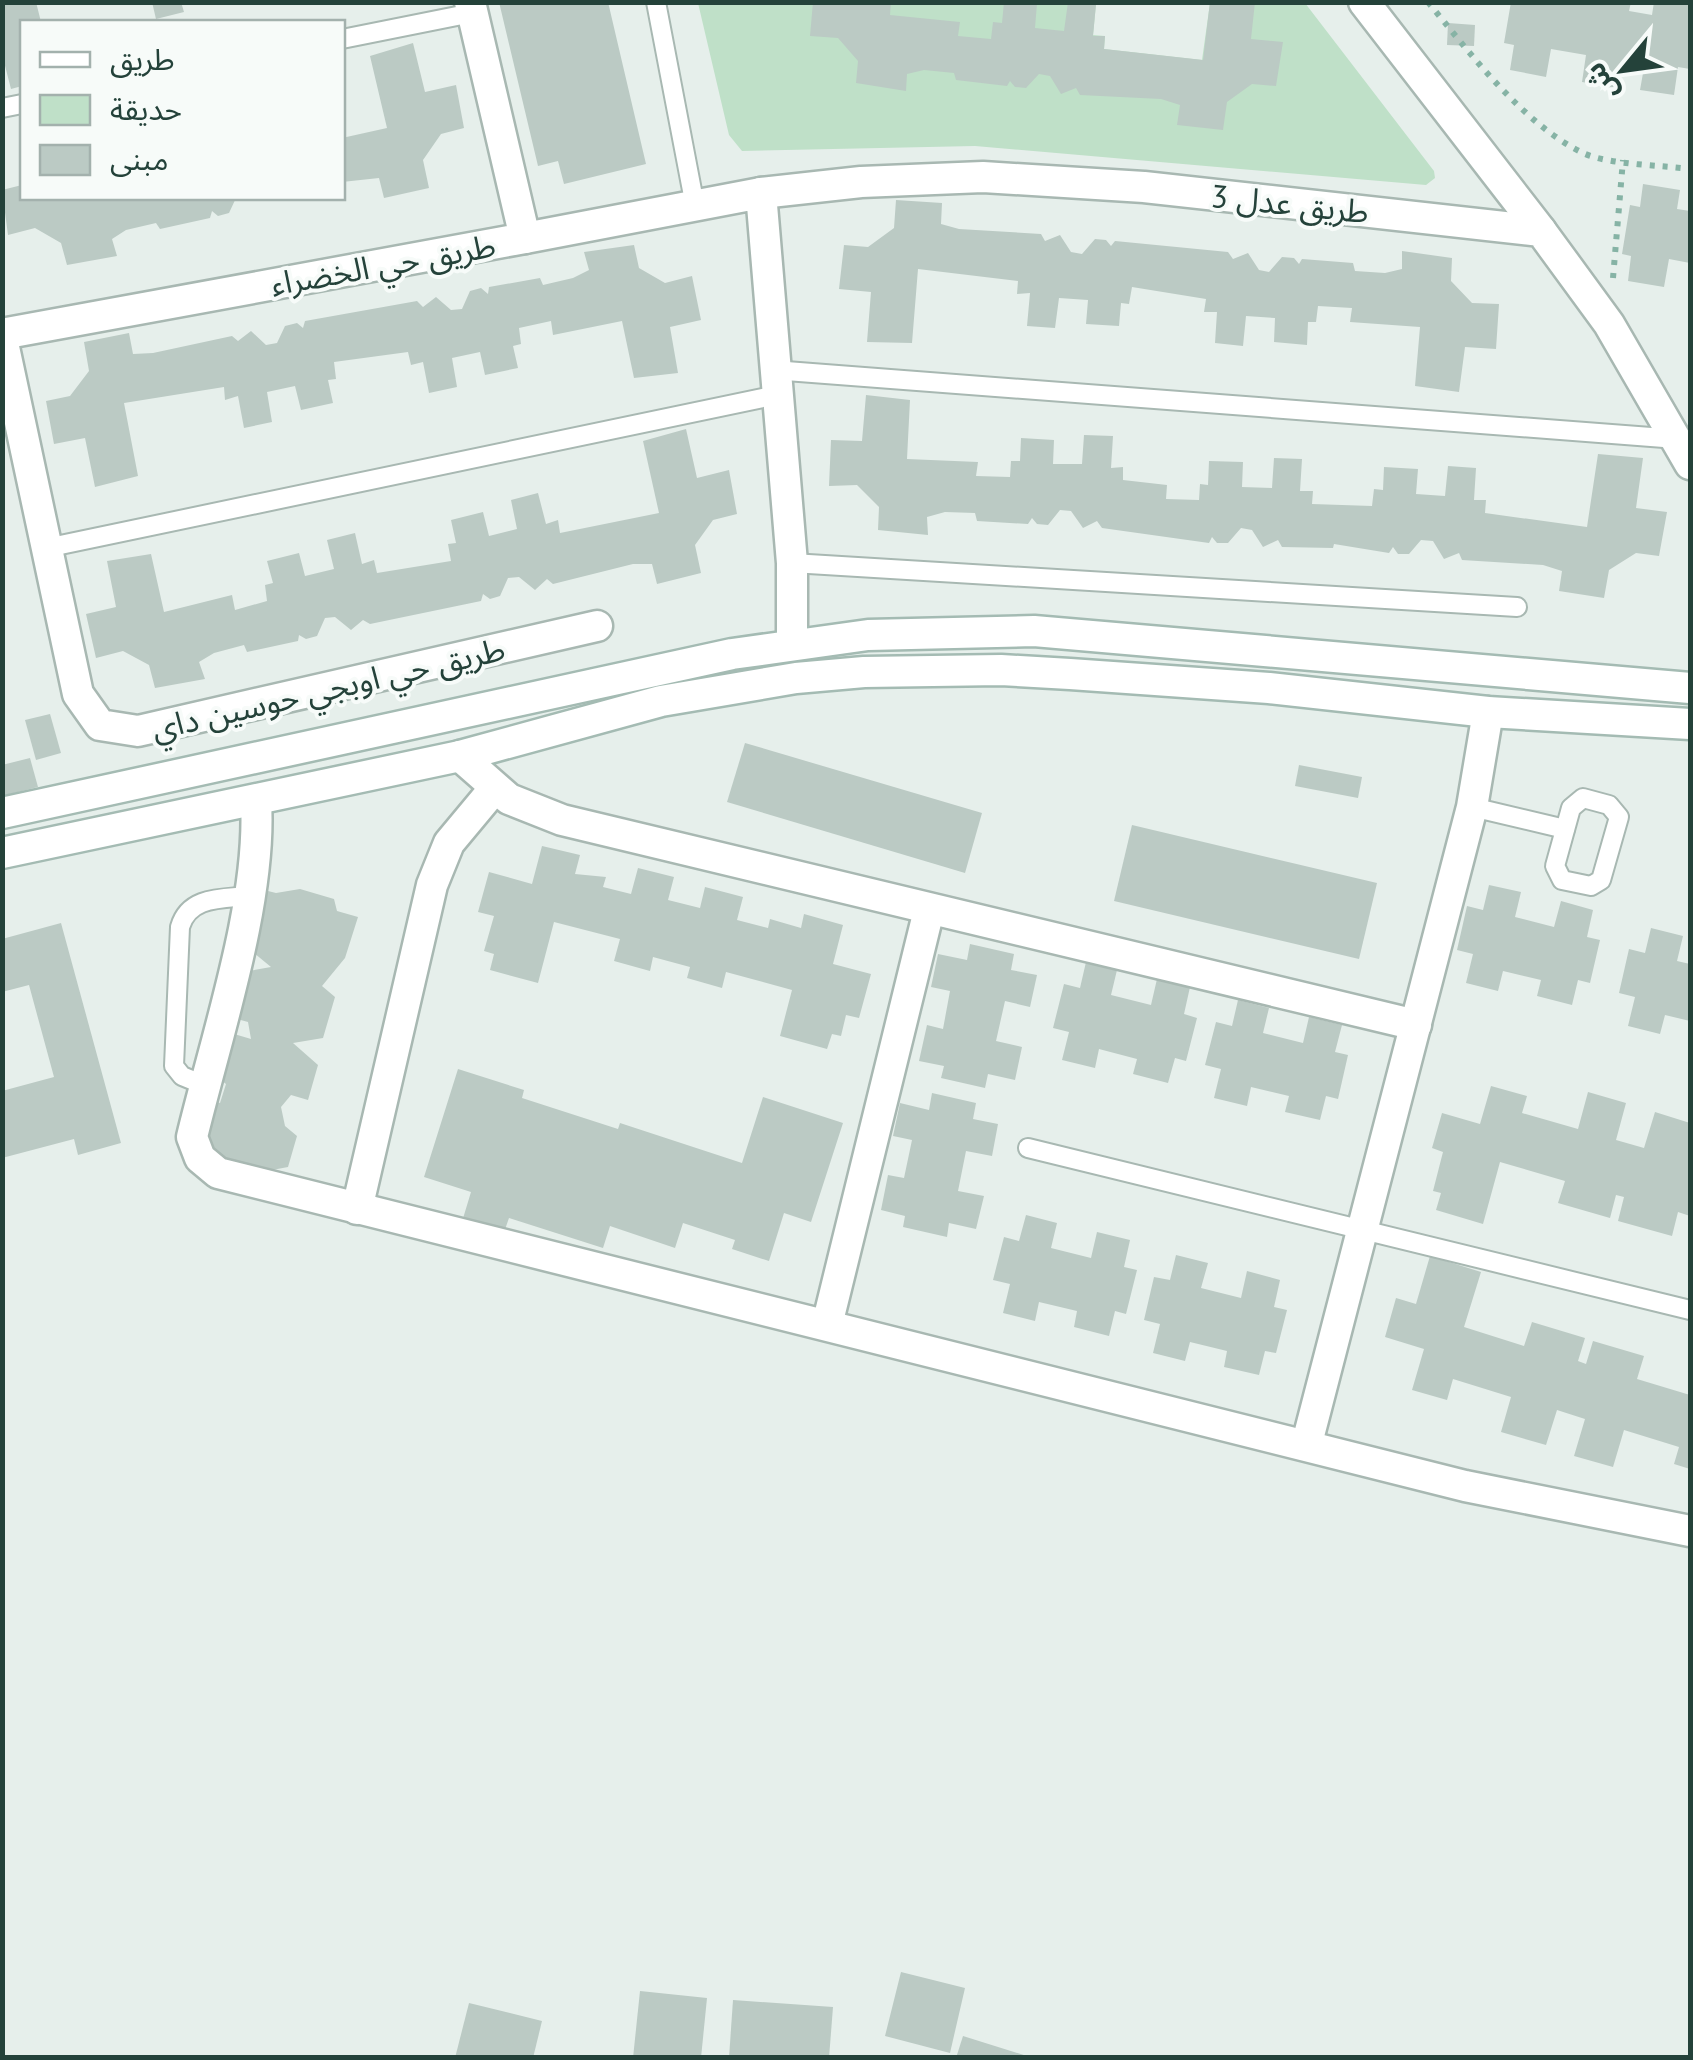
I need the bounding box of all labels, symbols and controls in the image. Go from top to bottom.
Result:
legend [20,20,345,200]
north arrow [1573,20,1673,120]
text: طريق [110,39,175,78]
text: ش [1575,57,1626,108]
text: حديقة [110,89,182,128]
text: مبنى [110,139,168,178]
street label: طريق عدل 3 [1209,174,1371,232]
street label: طريق حي الخضراء [267,224,499,309]
street label: طريق حي اوبجي حوسين داي [147,627,510,753]

